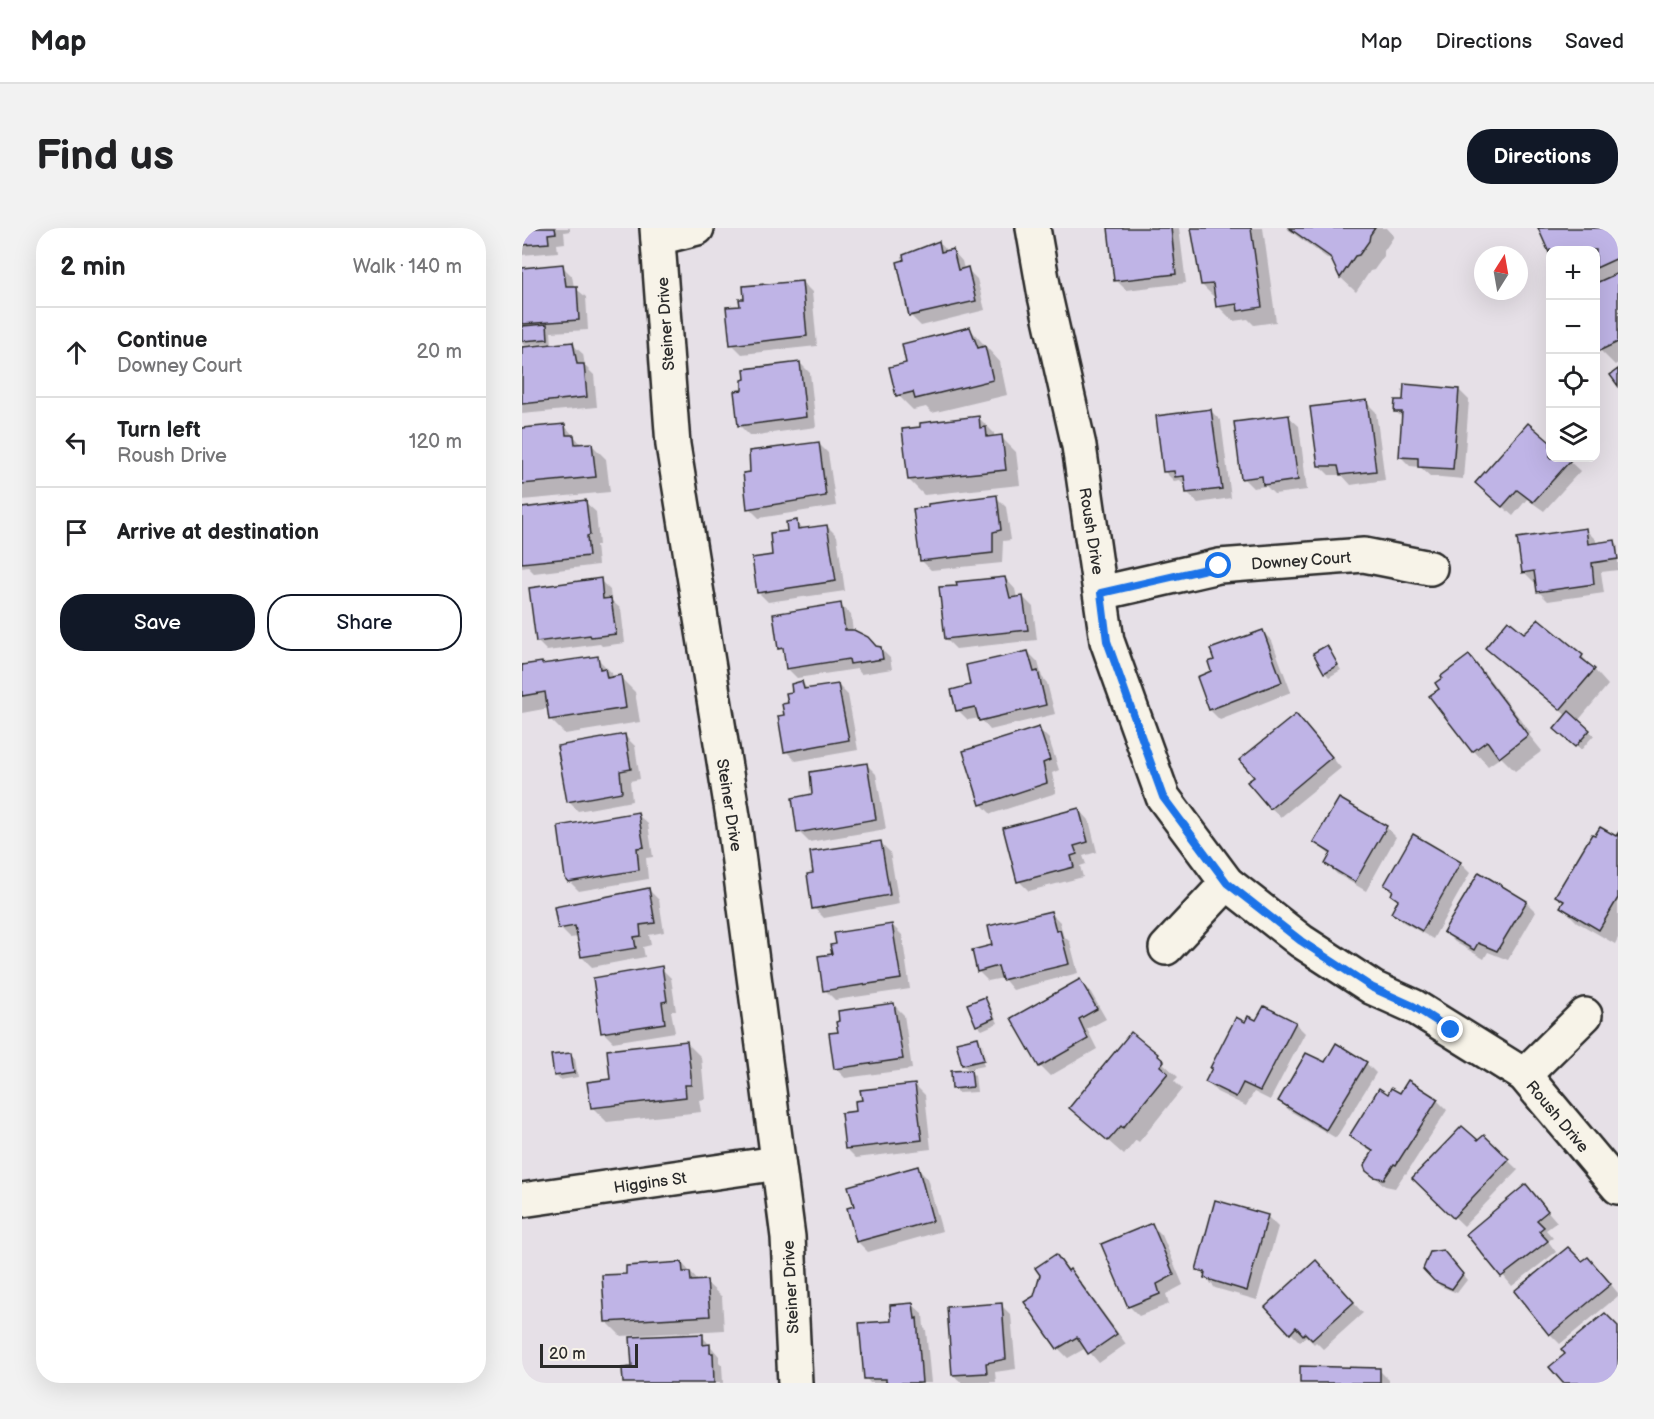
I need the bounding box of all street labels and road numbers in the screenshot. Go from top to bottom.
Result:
street label: Steiner Drive [654,276,679,371]
street label: Roush Drive [1074,486,1107,577]
street label: Downey Court [1251,549,1352,574]
street label: Steiner Drive [712,758,745,853]
street label: Roush Drive [1521,1077,1593,1157]
street label: Higgins St [613,1169,688,1198]
street label: Steiner Drive [780,1239,803,1334]

